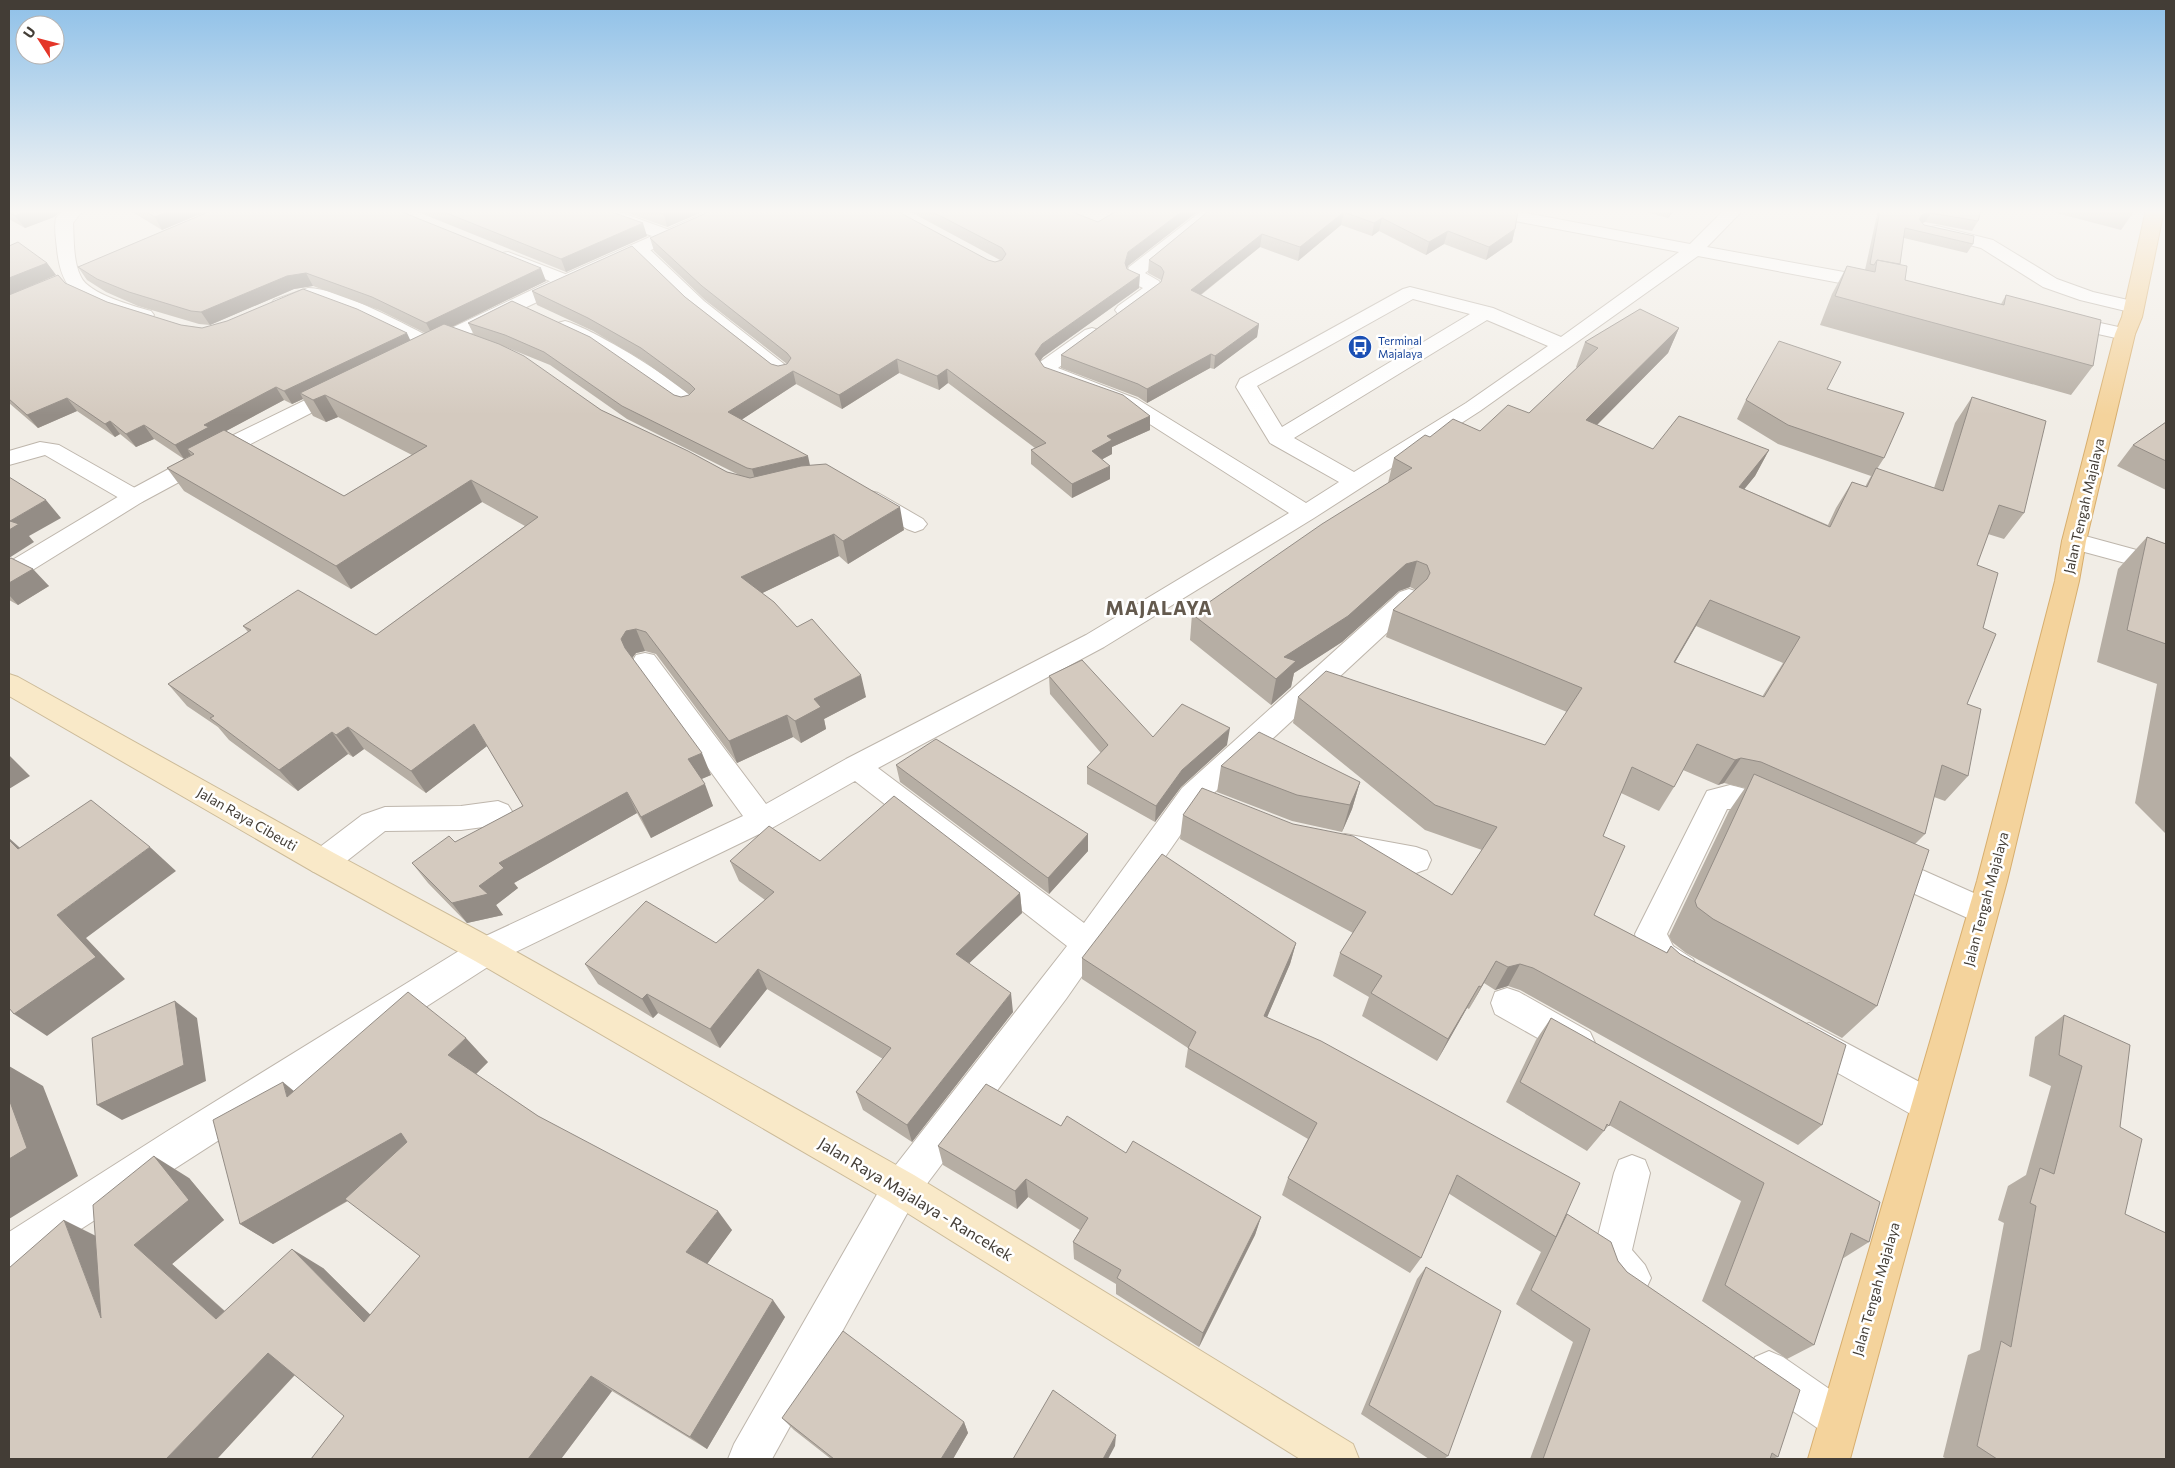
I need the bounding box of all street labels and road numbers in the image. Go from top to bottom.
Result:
street label: Jalan Tengah Majalaya [2060,437,2107,575]
street label: Jalan Raya Cibeuti [194,783,300,854]
street label: Jalan Tengah Majalaya [1959,830,2012,968]
street label: Jalan Raya Majalaya - Rancekek [815,1133,1017,1264]
street label: Jalan Tengah Majalaya [1848,1220,1903,1358]

